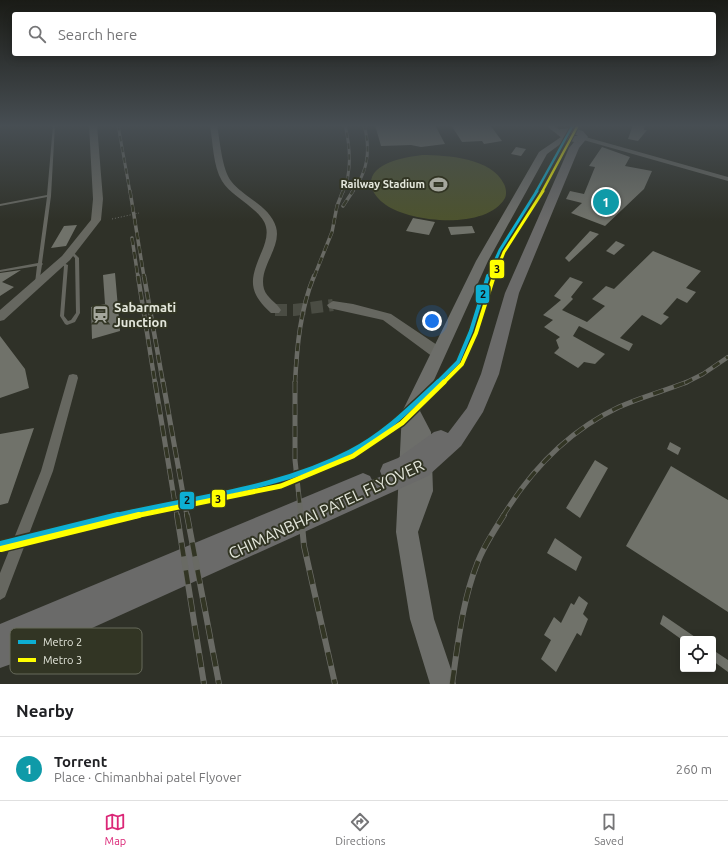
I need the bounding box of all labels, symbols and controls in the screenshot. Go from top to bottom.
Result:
search box [12,12,716,56]
icon: search [26,23,48,45]
text: Search here [58,26,137,43]
sports icon: Railway Stadium [428,174,448,194]
place label: Railway Stadium [341,178,425,190]
pin: 1 [593,187,619,217]
line badge: 3 [489,259,505,279]
text: 3 [494,263,500,275]
line badge: 2 [475,284,490,304]
text: 2 [480,288,486,300]
place label: Sabarmati Junction [114,300,176,329]
station icon: Sabarmati Junction [91,304,111,324]
your location [422,311,442,331]
street label: CHIMANBHAI PATEL FLYOVER [225,456,427,562]
line badge: 3 [211,489,226,508]
line badge: 2 [179,491,195,510]
text: 3 [215,493,221,505]
text: 2 [184,494,190,506]
legend [10,628,142,674]
text: Metro 2 [43,636,82,648]
map controls [680,636,716,672]
button: locate [680,636,716,672]
text: Metro 3 [43,654,82,666]
text: Nearby [16,701,74,720]
text: Torrent [54,753,107,770]
text: 1 [25,762,33,776]
text: 260 m [676,762,712,776]
text: Place · Chimanbhai patel Flyover [54,770,241,784]
tab: Map [104,811,126,847]
tab: Directions [335,811,386,847]
tab: Saved [594,811,624,847]

